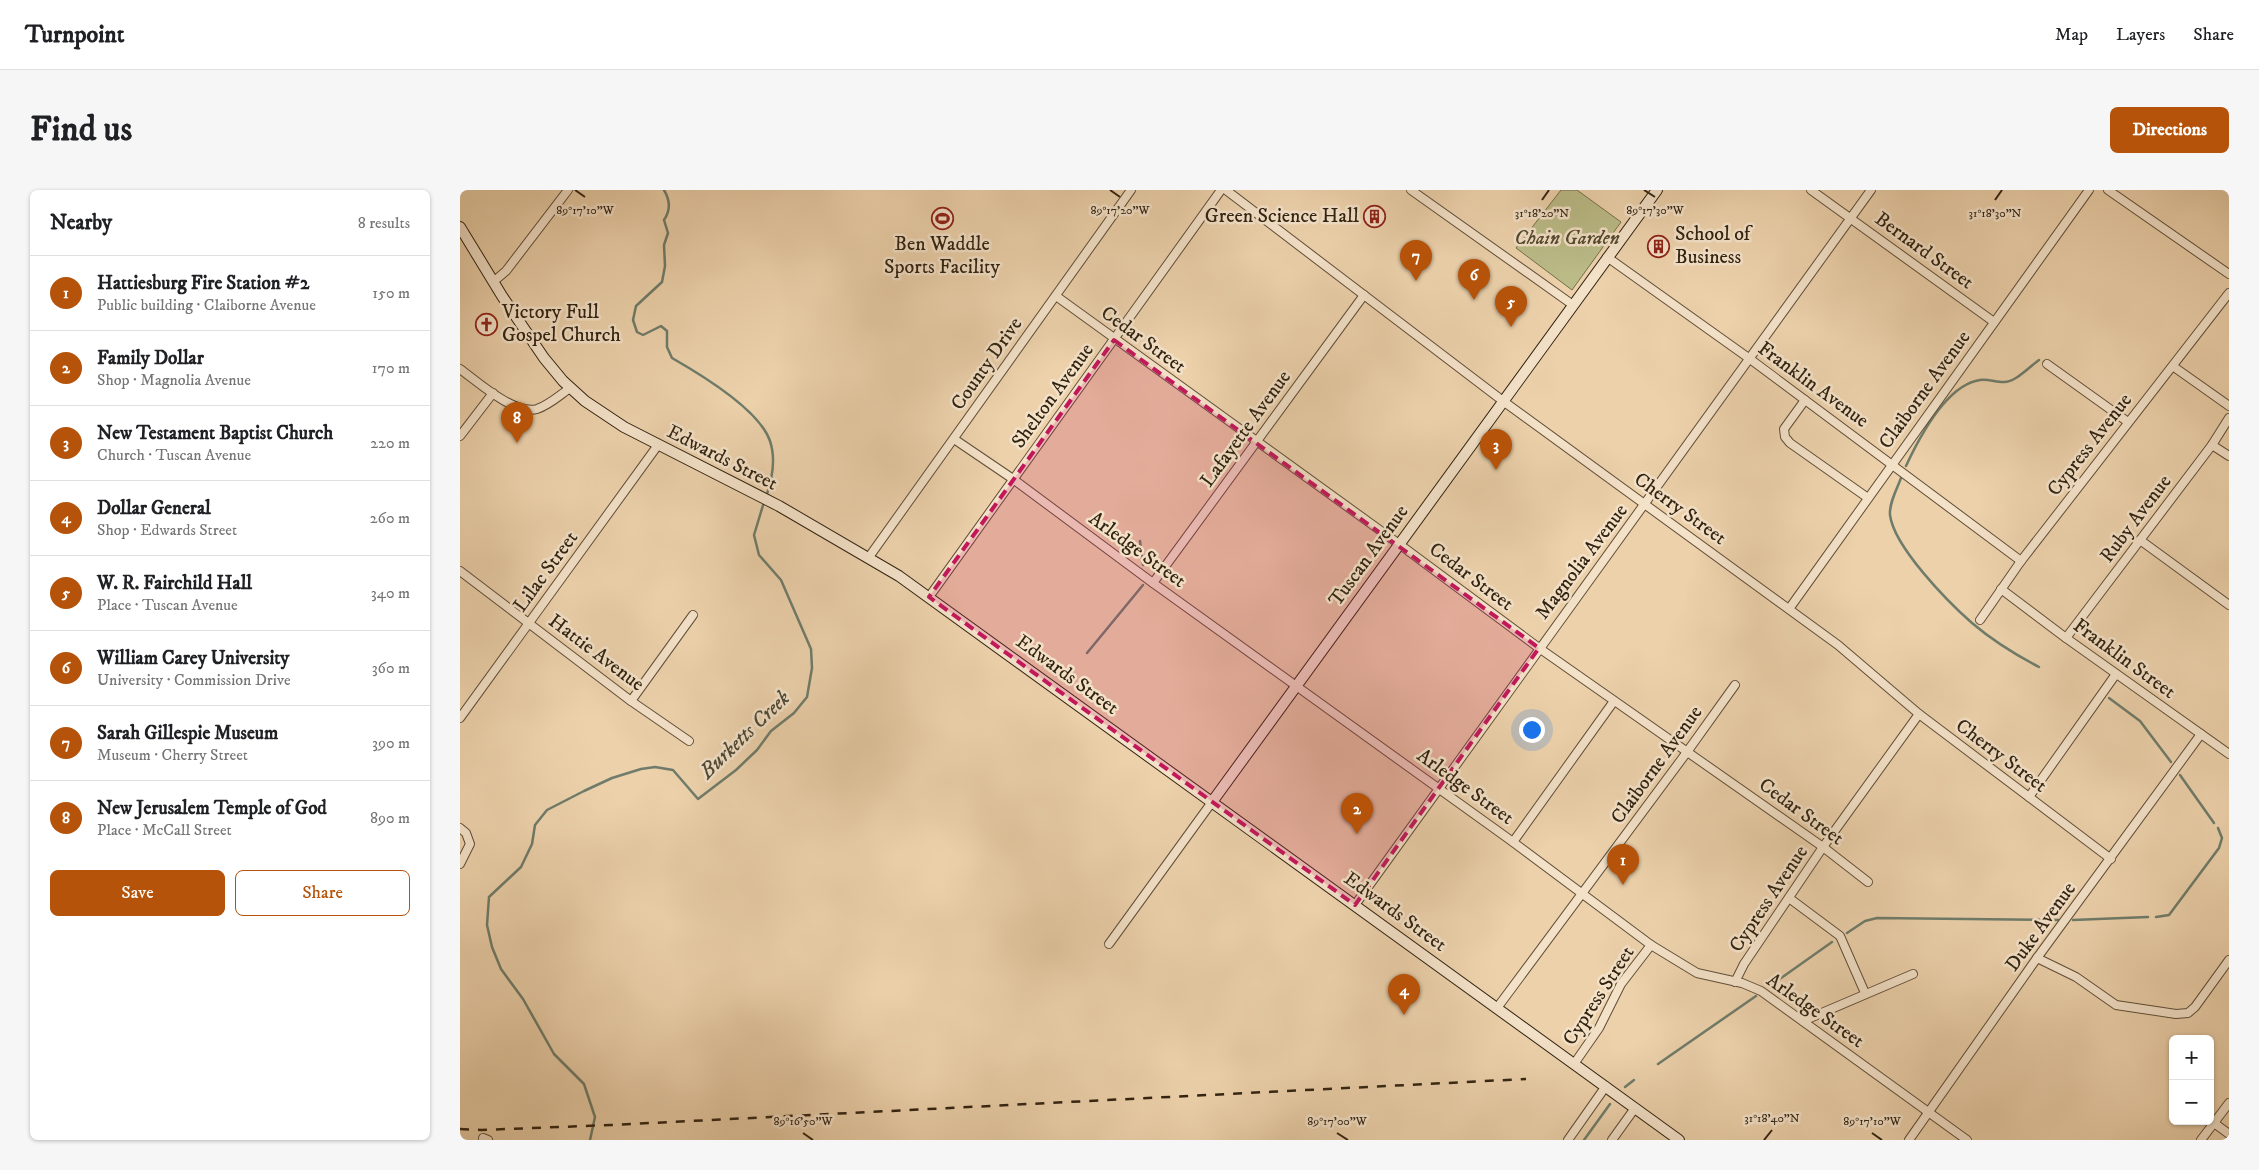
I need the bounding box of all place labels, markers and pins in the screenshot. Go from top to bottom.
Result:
place label: Green Science Hall [1205,204,1359,229]
building icon: Green Science Hall [1363,204,1387,228]
sports icon: Ben Waddle Sports Facility [930,206,954,230]
place label: School of Business [1675,222,1754,270]
place label: Ben Waddle Sports Facility [884,232,1000,280]
building icon: School of Business [1647,234,1671,258]
pin: 7 [1400,240,1432,281]
pin: 6 [1458,259,1490,300]
pin: 5 [1495,286,1527,327]
place label: Victory Full Gospel Church [501,300,621,348]
church icon: Victory Full Gospel Church [474,312,498,336]
pin: 8 [501,402,533,443]
pin: 3 [1480,429,1512,470]
pin: 2 [1341,793,1373,834]
pin: 1 [1607,844,1639,885]
pin: 4 [1388,974,1420,1015]

